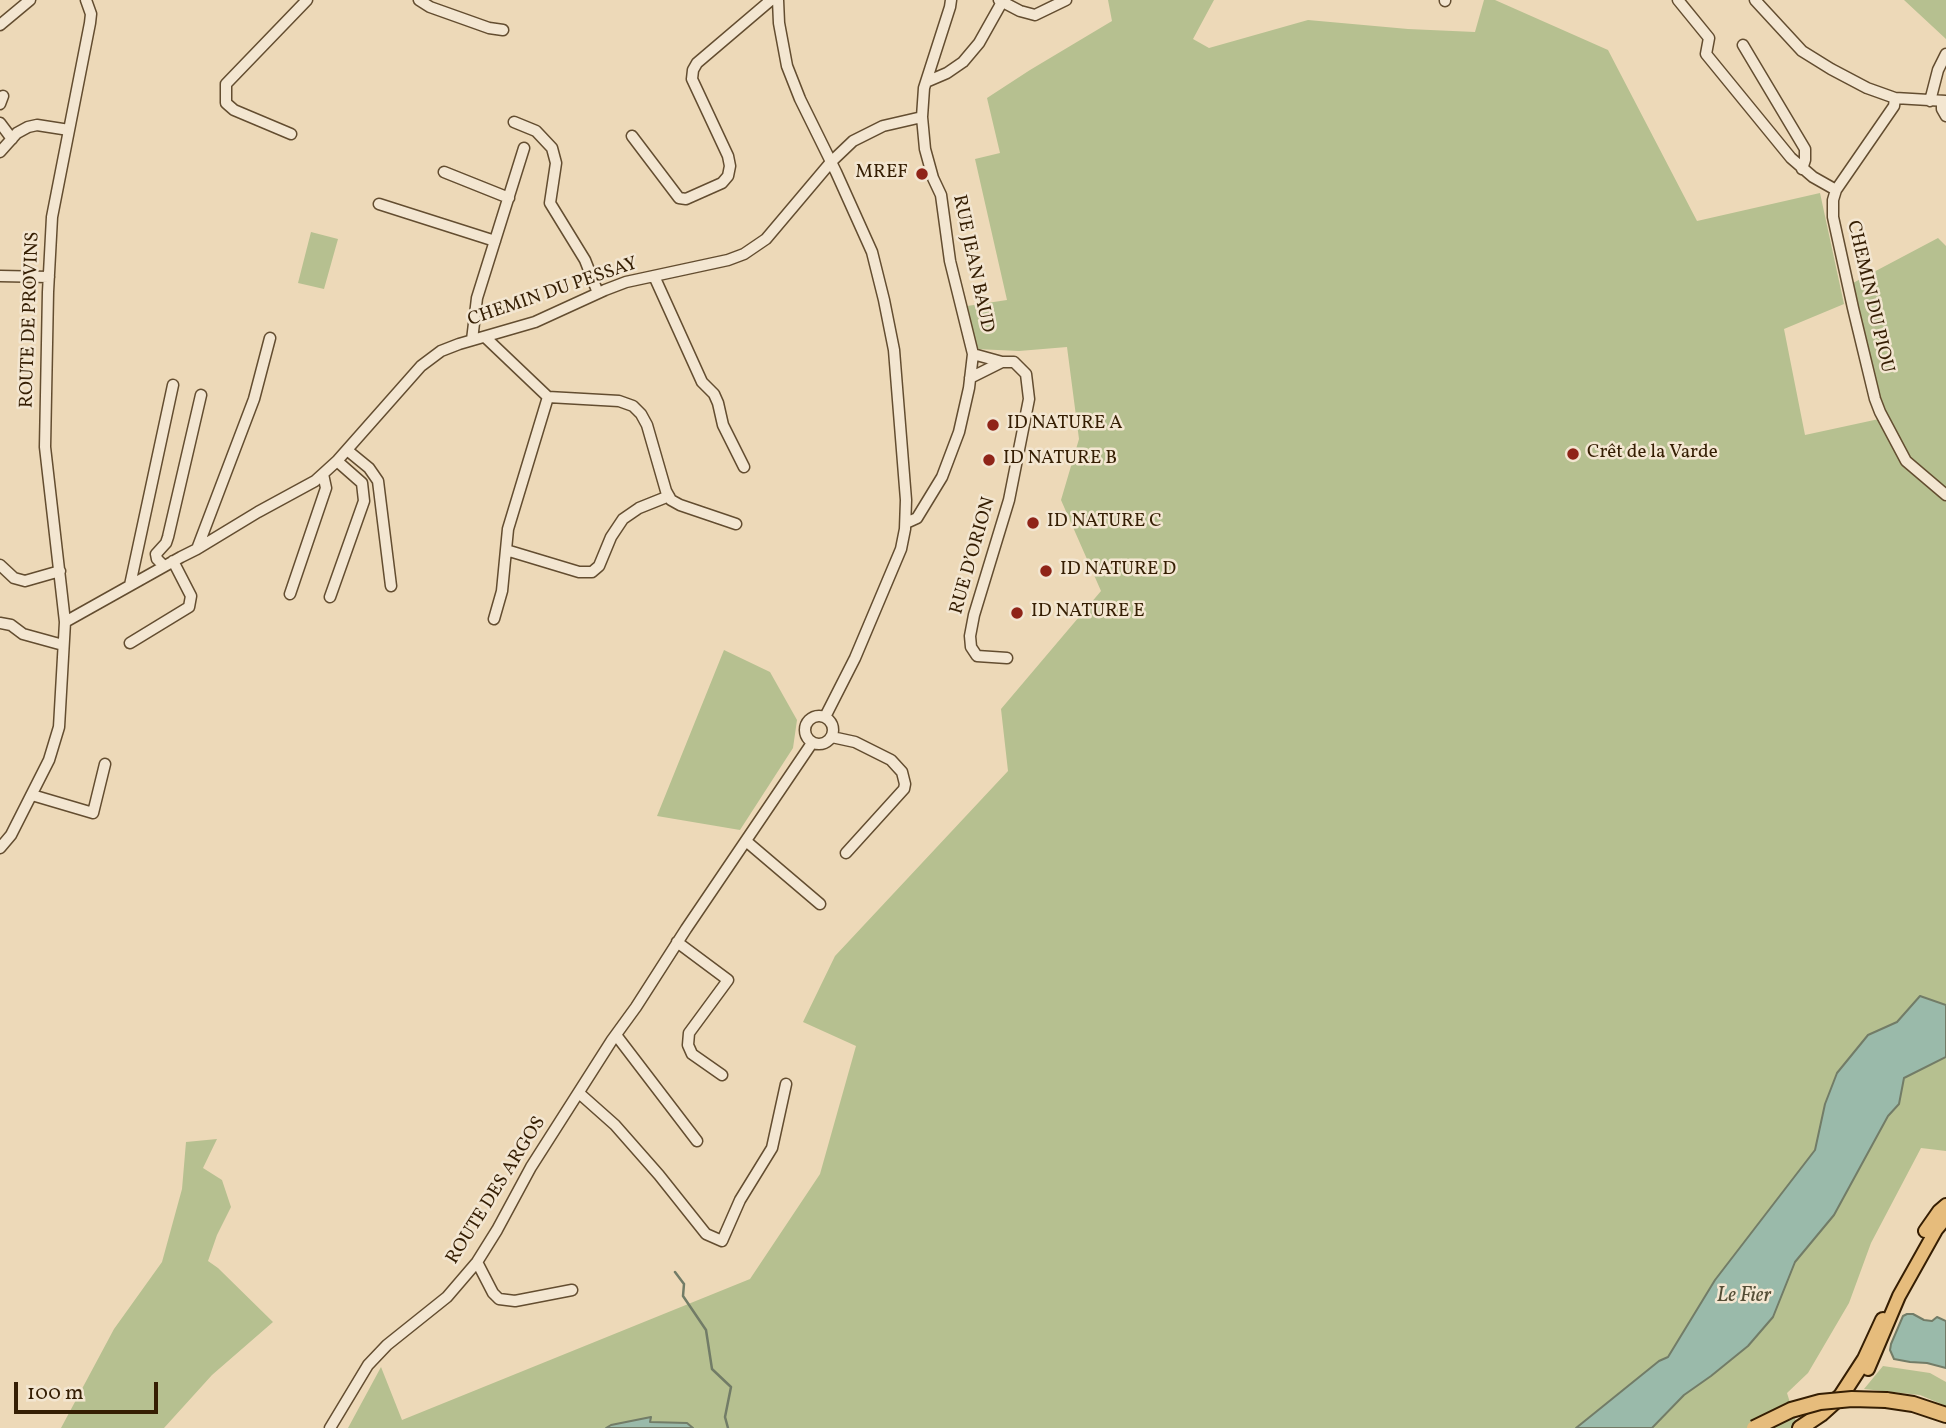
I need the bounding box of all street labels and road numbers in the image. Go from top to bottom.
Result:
street label: RUE JEAN BAUD [946,193,998,335]
street label: CHEMIN DU PIOU [1840,219,1898,375]
street label: ROUTE DE PROVINS [17,231,45,409]
street label: CHEMIN DU PESSAY [465,253,641,333]
street label: RUE D’ORION [946,495,1002,617]
street label: ROUTE DES ARGOS [442,1113,552,1269]

